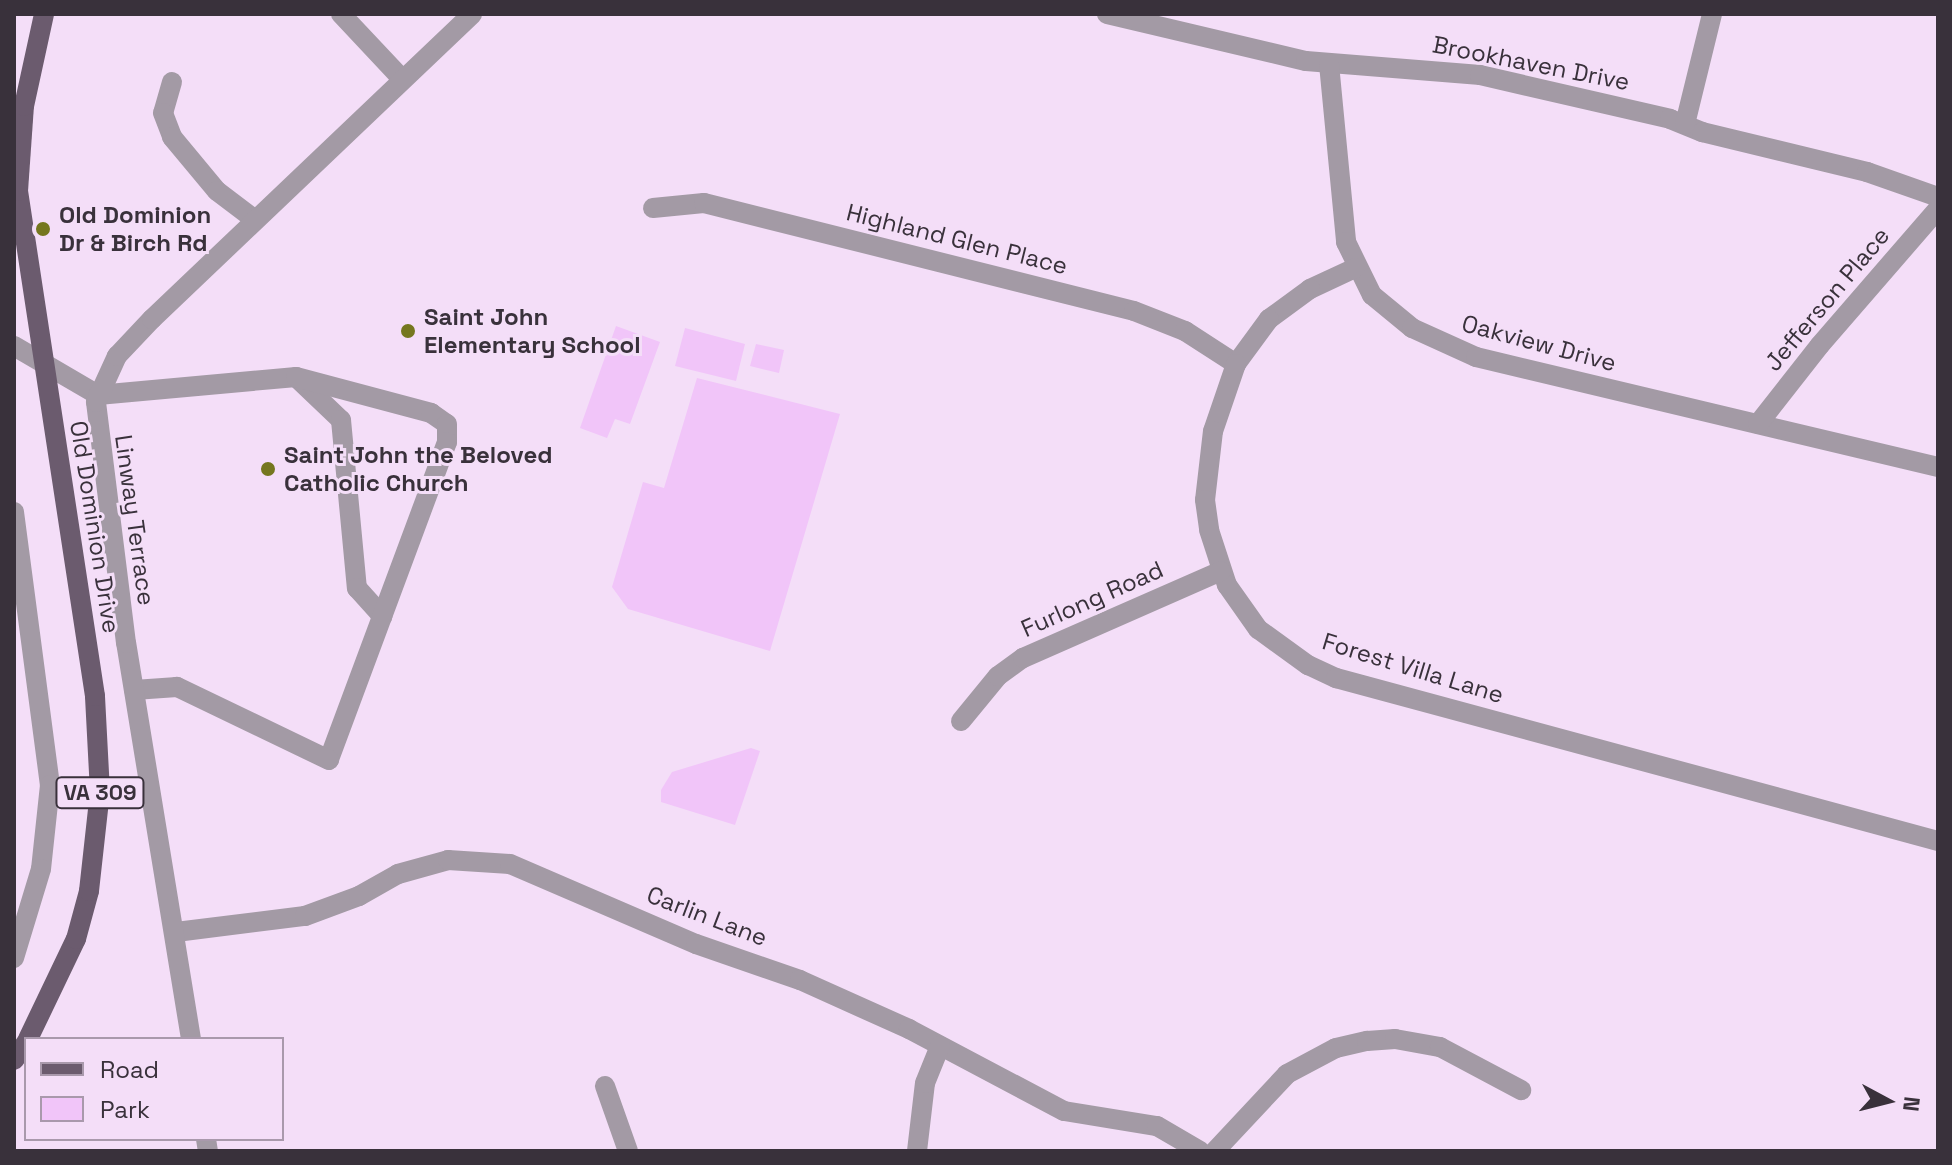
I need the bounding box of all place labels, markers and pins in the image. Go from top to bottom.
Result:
place label: Old Dominion Dr & Birch Rd [59,201,211,257]
marker: Old Dominion Dr & Birch Rd [34,220,52,238]
place label: Saint John Elementary School [424,303,641,359]
marker: Saint John Elementary School [399,322,417,340]
place label: Saint John the Beloved Catholic Church [284,441,553,497]
marker: Saint John the Beloved Catholic Church [259,460,277,478]

